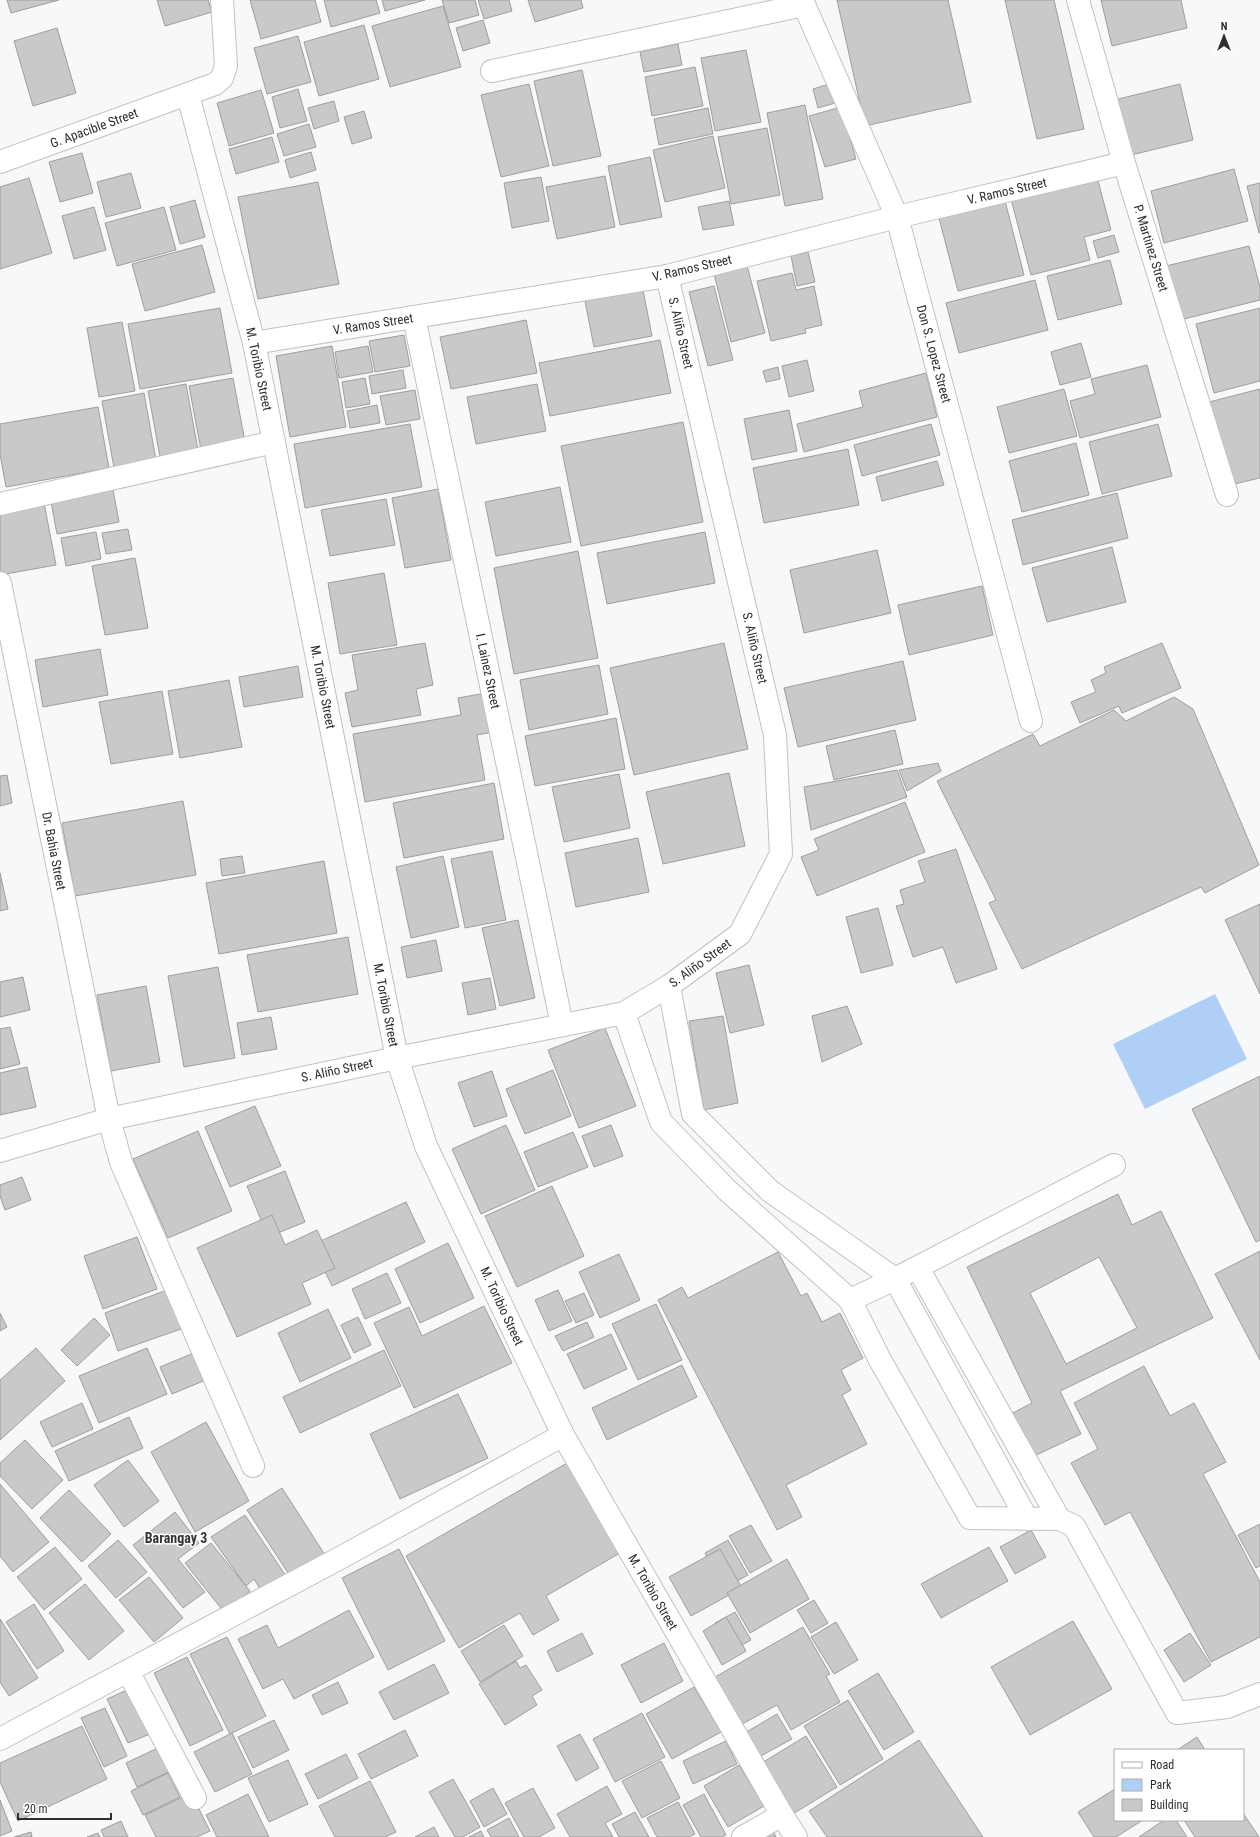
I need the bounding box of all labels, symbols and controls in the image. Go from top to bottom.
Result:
north arrow [1204,16,1244,56]
text: N [1221,20,1228,33]
street label: G. Apacible Street [48,105,140,151]
street label: V. Ramos Street [966,175,1048,207]
street label: P. Martinez Street [1131,203,1171,293]
street label: V. Ramos Street [651,252,733,284]
street label: S. Aliño Street [665,296,697,370]
street label: Don S. Lopez Street [914,303,954,405]
street label: V. Ramos Street [332,310,414,338]
street label: M. Toribio Street [243,326,275,412]
street label: S. Aliño Street [739,611,771,685]
street label: I. Lainez Street [473,632,503,710]
street label: M. Toribio Street [308,644,338,730]
street label: Dr. Bahia Street [39,811,69,891]
street label: S. Aliño Street [666,935,734,990]
street label: M. Toribio Street [371,962,401,1048]
street label: S. Aliño Street [300,1055,374,1085]
street label: M. Toribio Street [477,1264,527,1348]
district label: Barangay 3 [145,1530,207,1546]
street label: M. Toribio Street [625,1551,681,1633]
legend [1114,1749,1244,1821]
text: Road [1150,1758,1174,1772]
text: Park [1150,1778,1172,1792]
scale bar [18,1795,111,1821]
text: Building [1150,1798,1188,1812]
text: 20 m [24,1802,48,1816]

